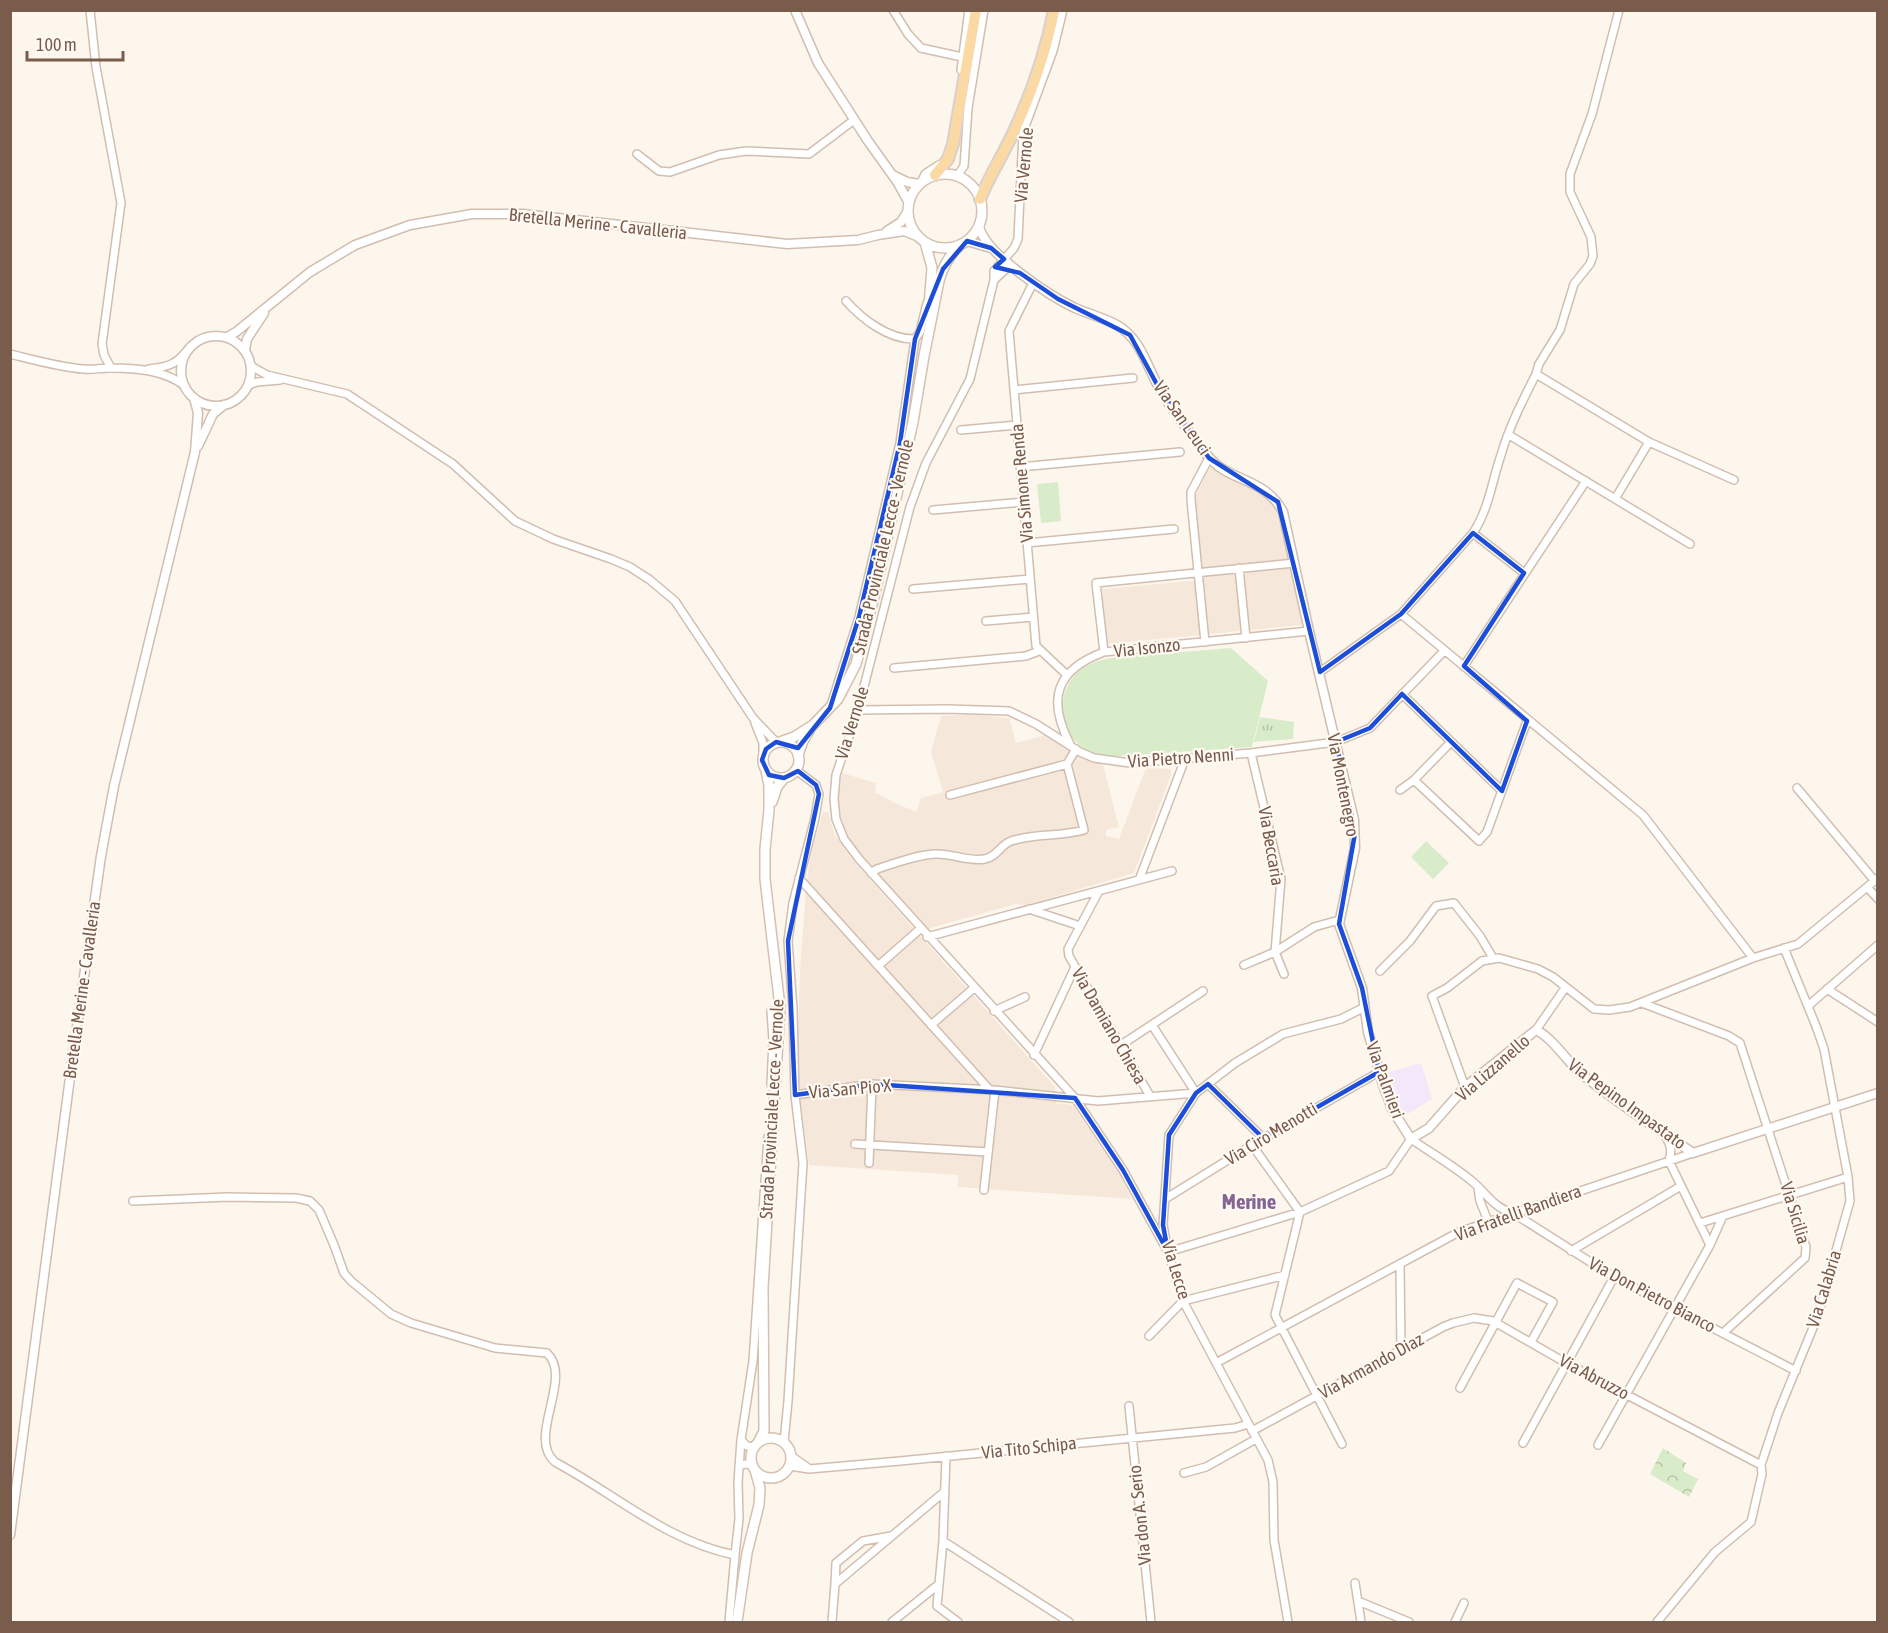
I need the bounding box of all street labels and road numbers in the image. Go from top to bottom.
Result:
street label: Via Vernole [1010,126,1037,203]
street label: Bretella Merine - Cavalleria [508,204,688,243]
street label: Via San Leuci [1149,377,1216,459]
street label: Via Simone Renda [1006,423,1037,543]
street label: Strada Provinciale Lecce - Vernole [848,437,918,657]
street label: Via Isonzo [1113,634,1181,661]
street label: Via Vernole [830,684,873,762]
street label: Via Montenegro [1323,732,1364,838]
street label: Via Pietro Nenni [1127,743,1235,772]
street label: Via Beccaria [1254,805,1289,887]
street label: Bretella Merine - Cavalleria [59,900,104,1080]
street label: Via Damiano Chiesa [1068,964,1151,1088]
street label: Strada Provinciale Lecce - Vernole [755,998,788,1219]
street label: Via Lizzanello [1451,1030,1534,1105]
street label: Via Palmieri [1362,1039,1409,1121]
street label: Via Pepino Impastato [1564,1054,1690,1153]
street label: Via San Pio X [808,1074,893,1103]
street label: Via Ciro Menotti [1221,1098,1321,1169]
street label: Via Sicilia [1776,1179,1815,1246]
street label: Via Fratelli Bandiera [1452,1180,1584,1245]
street label: Via Lecce [1158,1238,1195,1302]
street label: Via Calabria [1802,1248,1845,1330]
street label: Via Don Pietro Bianco [1585,1252,1719,1337]
street label: Via Armando Diaz [1315,1328,1427,1403]
street label: Via Abruzzo [1556,1349,1633,1404]
street label: Via Tito Schipa [980,1432,1077,1463]
street label: Via don A. Serio [1124,1464,1155,1566]

